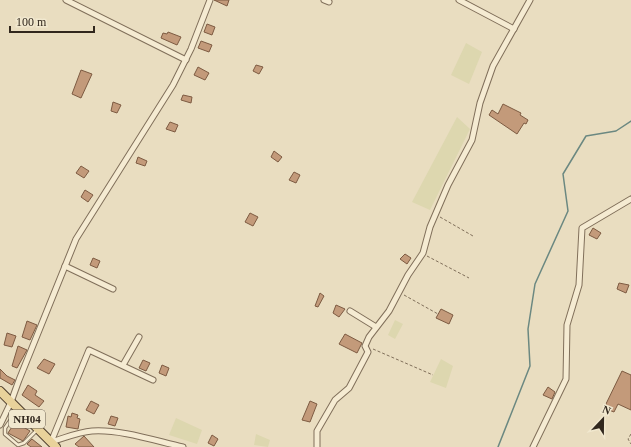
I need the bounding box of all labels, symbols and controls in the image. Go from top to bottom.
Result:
scale bar [10,8,94,34]
text: 100 m [16,15,47,29]
north arrow [583,399,623,439]
text: N [601,403,613,417]
road number: NH04 [9,410,45,428]

